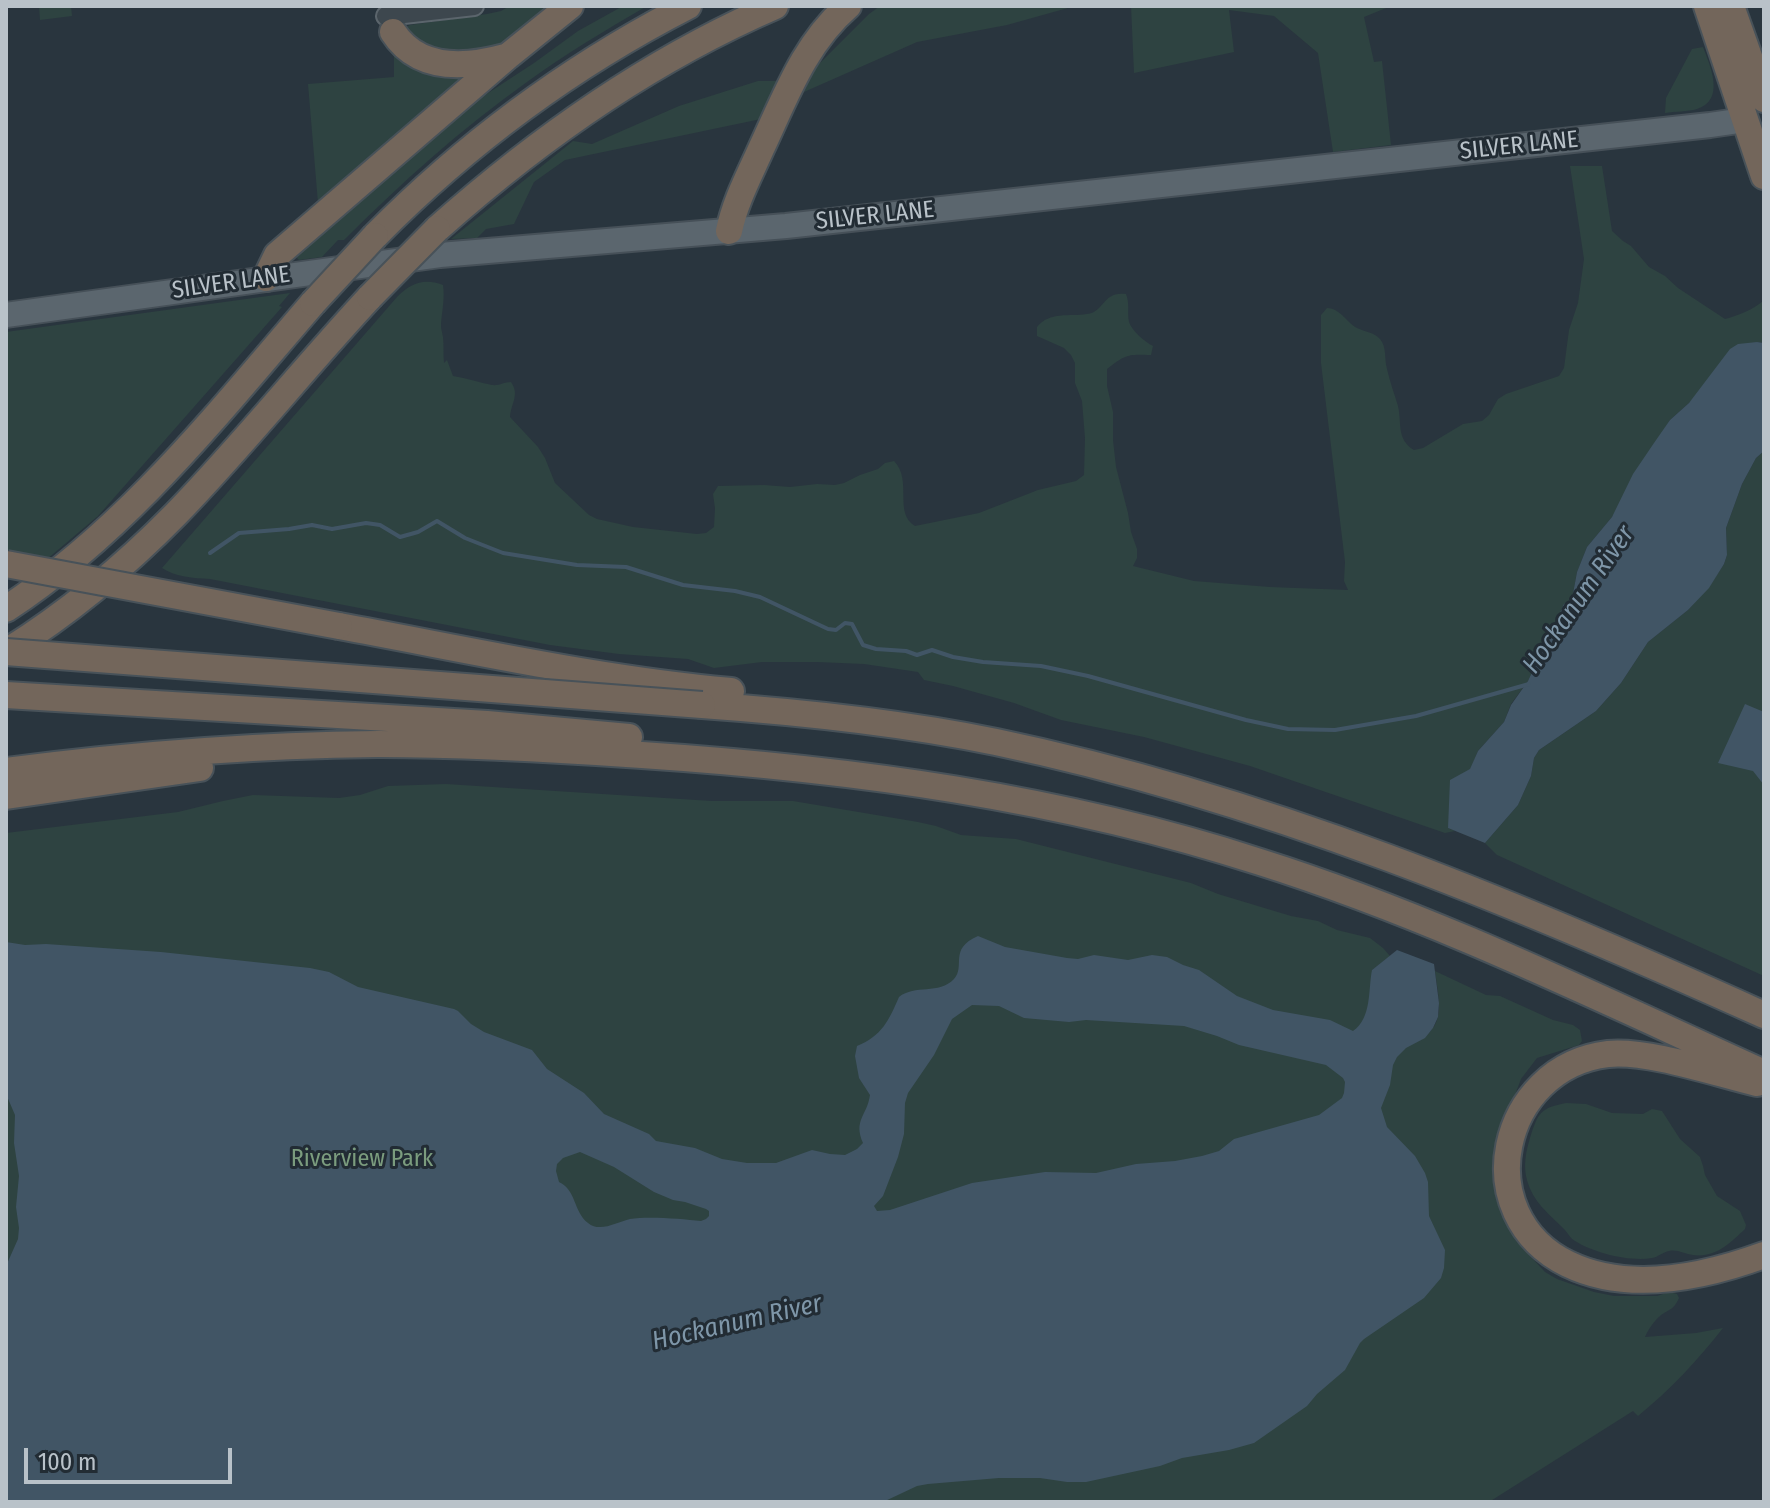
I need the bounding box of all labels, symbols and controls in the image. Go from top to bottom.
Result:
street label: SILVER LANE [1459,125,1579,167]
street label: SILVER LANE [815,195,935,237]
street label: SILVER LANE [170,261,292,305]
water label: Hockanum River [1517,520,1641,680]
park label: Riverview Park [291,1145,433,1173]
water label: Hockanum River [649,1288,825,1358]
scale bar [28,1432,236,1482]
text: 100 m [38,1448,96,1476]

